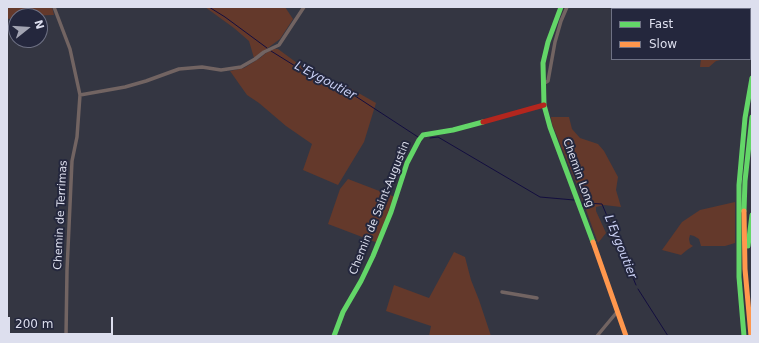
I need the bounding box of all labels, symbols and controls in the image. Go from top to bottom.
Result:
north arrow [8,8,48,48]
legend [611,8,751,60]
text: Fast [649,17,673,31]
text: N [31,18,47,31]
text: Slow [649,37,677,51]
water label: L'Eygoutier [292,59,358,103]
street label: Chemin Long [559,137,597,209]
street label: Chemin de Saint-Augustin [347,139,413,277]
street label: Chemin de Terrimas [52,160,70,270]
water label: L'Eygoutier [601,213,639,281]
scale bar [10,309,115,335]
text: 200 m [15,317,53,331]

